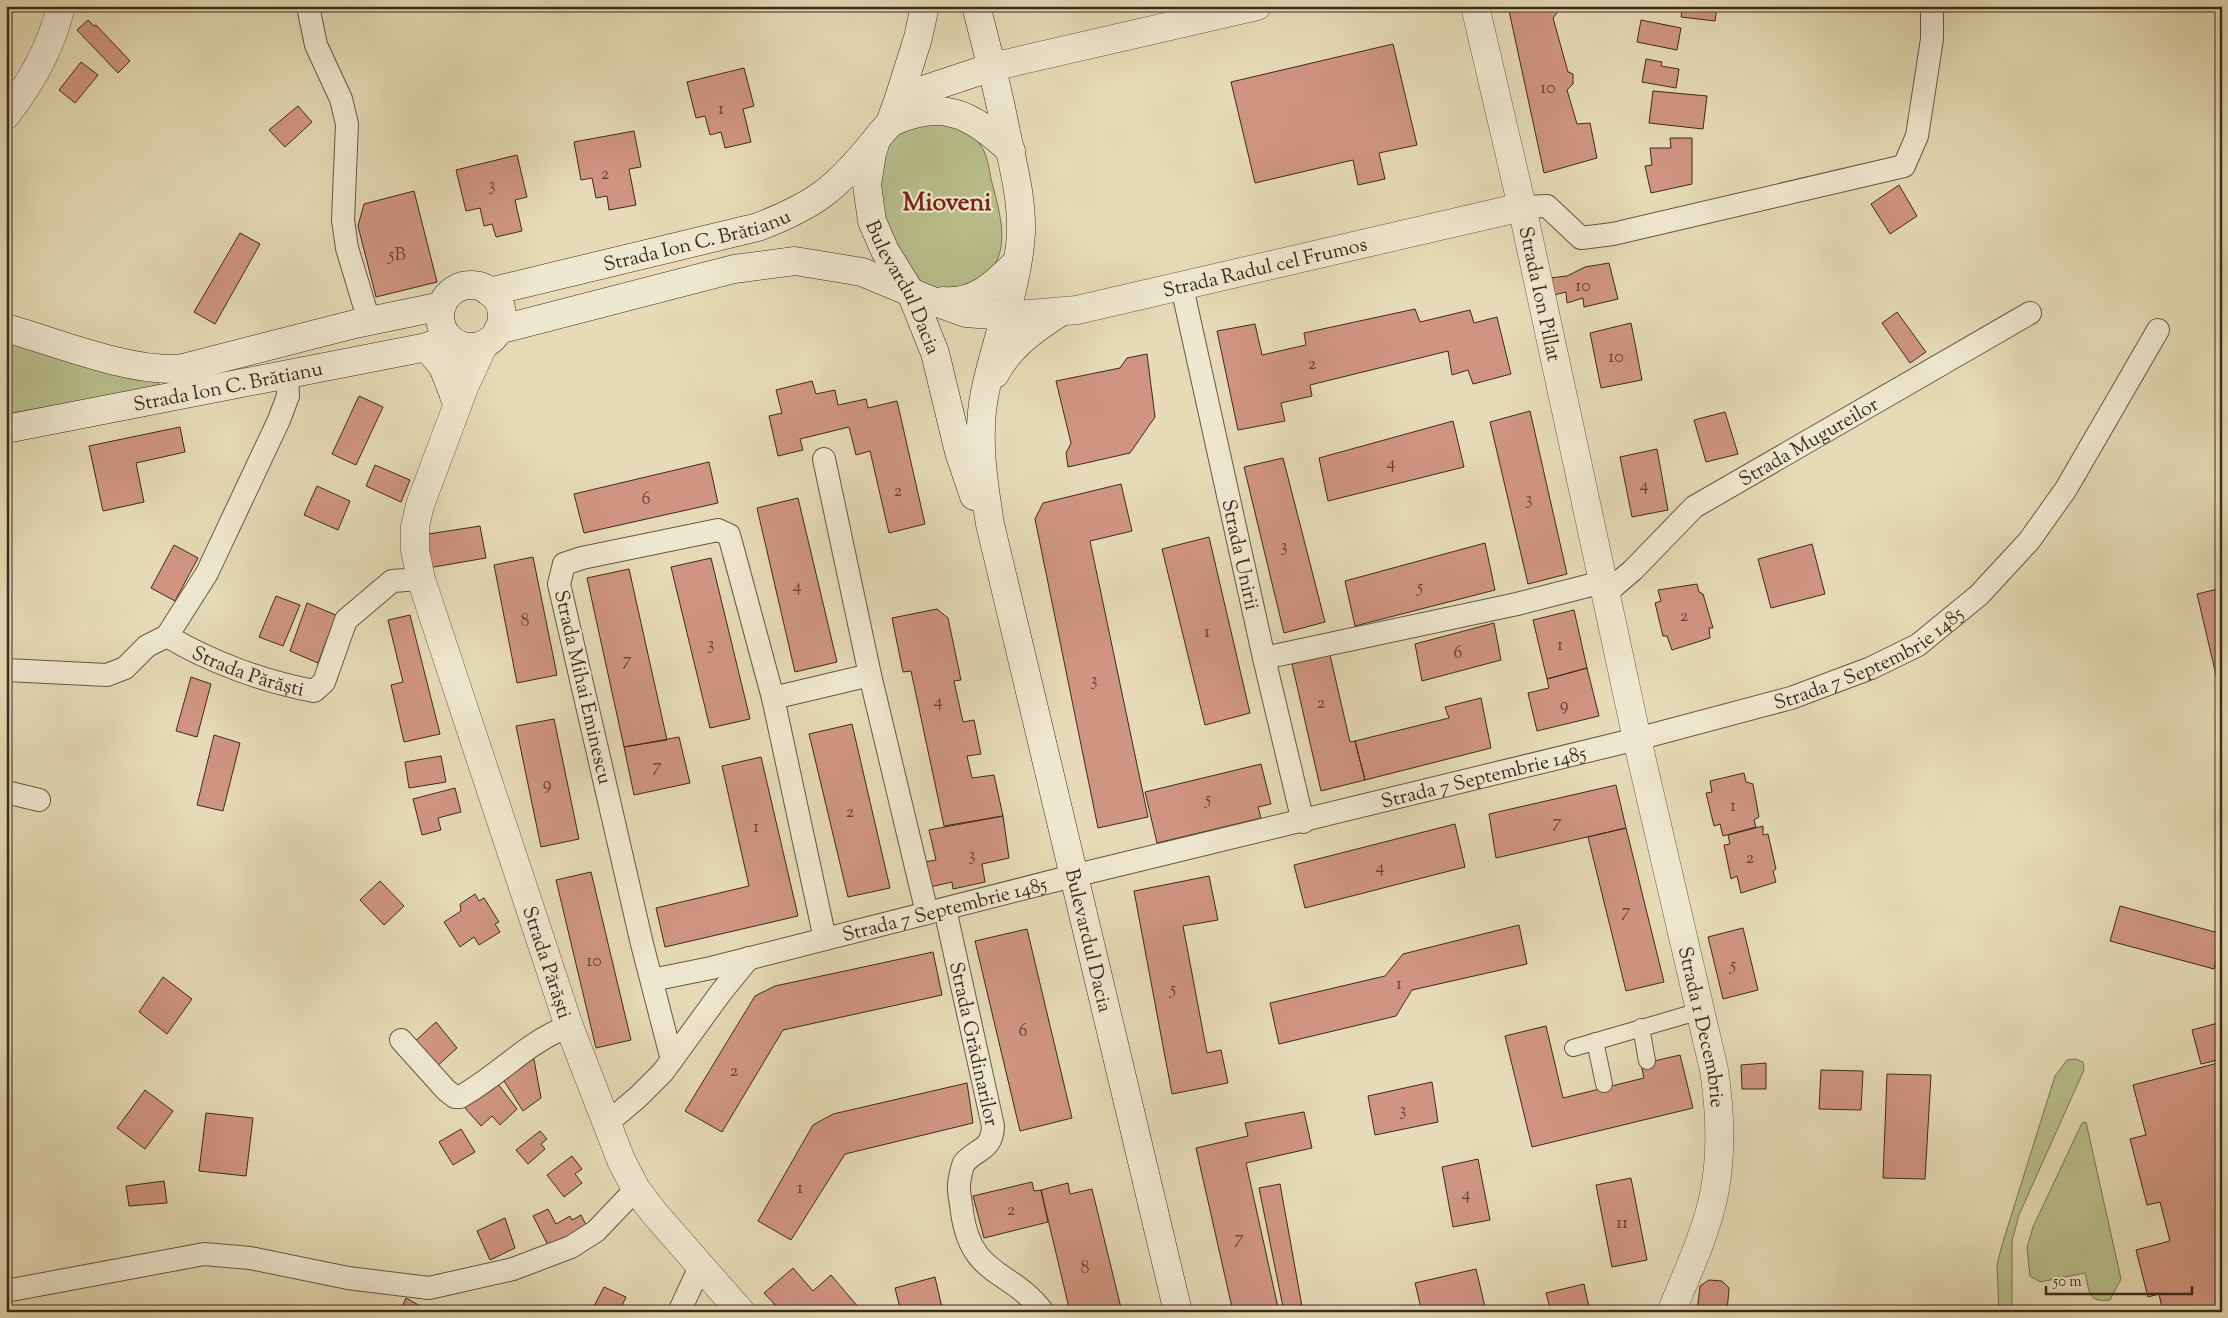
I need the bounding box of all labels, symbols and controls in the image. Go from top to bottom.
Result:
house number: 10 [1540,76,1556,102]
house number: 1 [718,97,724,123]
house number: 2 [601,162,610,188]
house number: 3 [488,173,496,199]
district label: Mioveni [903,186,991,222]
street label: Strada Ion C. Brătianu [601,203,796,281]
street label: Bulevardul Dacia [856,216,946,359]
street label: Strada Ion Pillat [1510,224,1567,364]
street label: Strada Radul cel Frumos [1160,231,1371,307]
house number: 5B [387,243,406,269]
house number: 10 [1575,274,1591,300]
house number: 10 [1608,345,1624,371]
house number: 2 [1308,352,1317,378]
street label: Strada Ion C. Brătianu [131,356,326,421]
street label: Strada Mugureilor [1734,391,1885,495]
house number: 4 [1386,451,1396,477]
house number: 4 [1639,473,1649,499]
house number: 2 [894,479,903,505]
house number: 6 [642,487,651,513]
house number: 3 [1525,487,1533,513]
street label: Strada Unirii [1212,497,1265,614]
house number: 3 [1280,534,1288,560]
house number: 4 [792,574,802,600]
house number: 5 [1416,575,1423,601]
street label: Strada Mihai Eminescu [545,588,618,788]
street label: Strada 7 Septembrie 1485 [1771,601,1971,719]
house number: 2 [1680,604,1689,630]
house number: 8 [521,609,530,635]
house number: 1 [1204,620,1210,646]
house number: 3 [707,632,715,658]
house number: 1 [1557,633,1563,659]
street label: Strada Părăști [186,640,307,706]
house number: 6 [1454,641,1463,667]
house number: 7 [622,648,632,674]
house number: 3 [1090,668,1098,694]
house number: 4 [933,689,943,715]
house number: 2 [1317,691,1326,717]
house number: 9 [1560,693,1569,719]
street label: Strada 7 Septembrie 1485 [1378,740,1590,818]
house number: 7 [652,754,662,780]
house number: 9 [543,772,552,798]
house number: 5 [1204,787,1211,813]
house number: 1 [1730,794,1736,820]
house number: 2 [846,800,855,826]
house number: 7 [1552,810,1562,836]
house number: 1 [753,815,759,841]
house number: 3 [968,843,976,869]
house number: 2 [1746,846,1755,872]
house number: 4 [1375,855,1385,881]
street label: Bulevardul Dacia [1056,866,1118,1016]
street label: Strada 7 Septembrie 1485 [840,871,1051,951]
house number: 7 [1621,899,1631,925]
street label: Strada Părăști [513,903,578,1023]
street label: Strada 1 Decembrie [1669,944,1730,1109]
house number: 10 [586,949,602,975]
house number: 5 [1729,953,1736,979]
street label: Strada Grădinarilor [940,959,1005,1130]
house number: 1 [1396,972,1402,998]
house number: 5 [1169,977,1176,1003]
house number: 6 [1019,1019,1028,1045]
house number: 2 [730,1059,739,1085]
house number: 3 [1399,1098,1407,1124]
house number: 1 [797,1176,803,1202]
house number: 4 [1461,1182,1471,1208]
house number: 2 [1007,1198,1016,1224]
house number: 11 [1616,1211,1628,1237]
house number: 7 [1234,1226,1244,1252]
house number: 8 [1081,1256,1090,1282]
scale bar [2046,1263,2192,1295]
text: 50 m [2052,1272,2082,1293]

